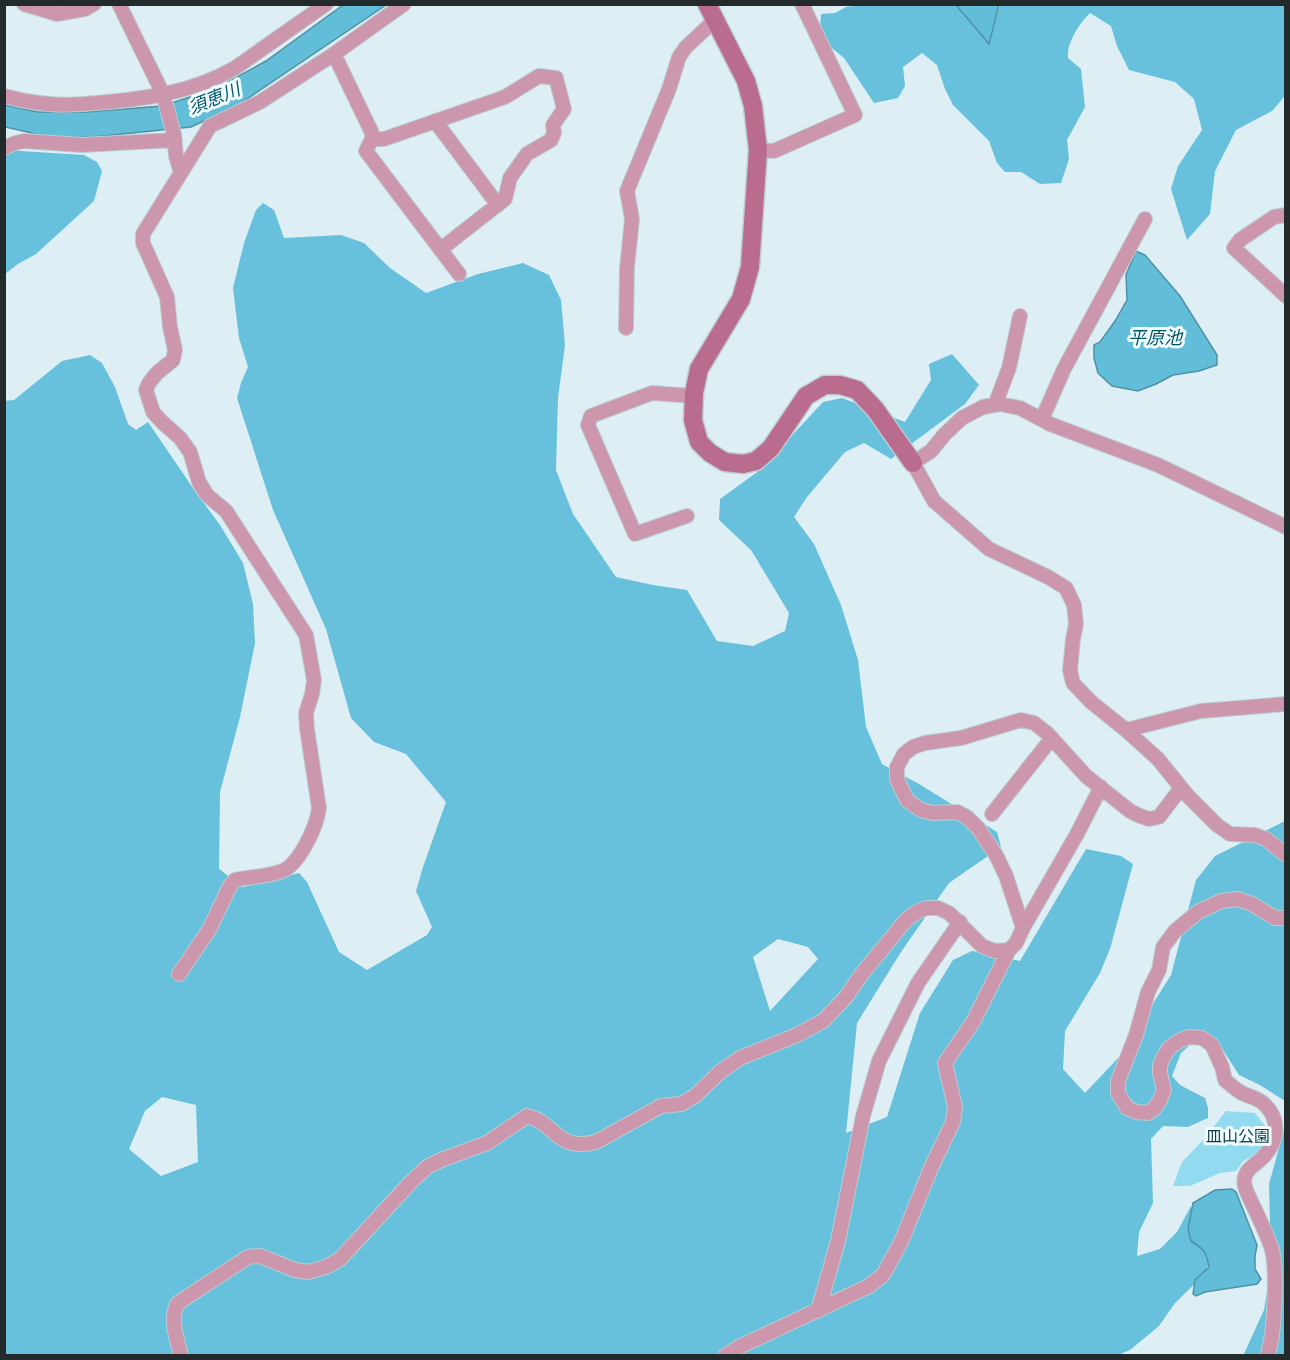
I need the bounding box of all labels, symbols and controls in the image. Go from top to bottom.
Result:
water label: 須恵川 [184,75,246,121]
water label: 平原池 [1128,324,1184,351]
park label: 皿山公園 [1206,1124,1270,1148]

